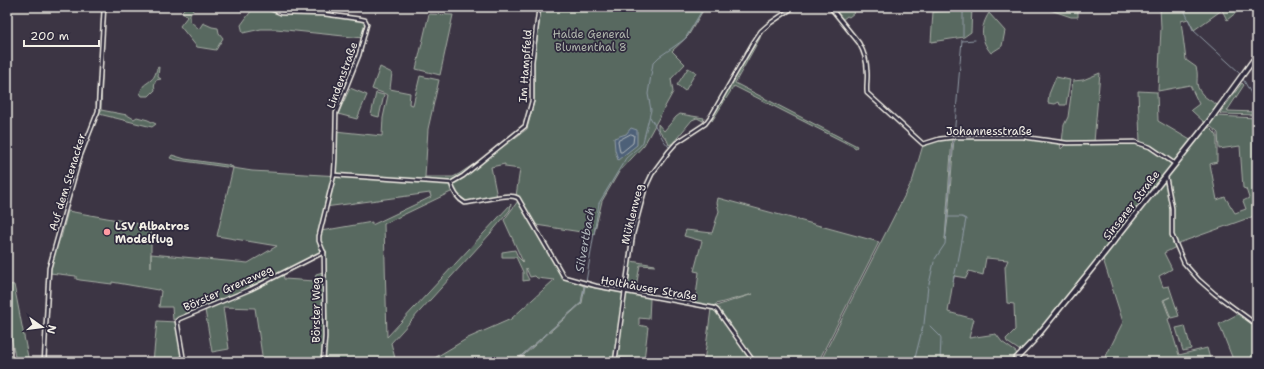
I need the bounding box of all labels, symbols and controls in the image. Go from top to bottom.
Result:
scale bar [24,22,99,48]
park label: Halde General Blumenthal 8 [553,27,630,55]
text: 200 m [30,28,69,44]
street label: Im Hampffeld [515,29,536,103]
street label: Lindenstraße [323,40,361,111]
street label: Johannesstraße [946,124,1032,139]
street label: Auf dem Stenacker [46,132,89,233]
street label: Sinsener Straße [1100,167,1163,243]
street label: Mühlenweg [618,182,647,246]
water label: Silvertbach [571,206,599,274]
place label: LSV Albatros Modelflug [115,219,189,247]
marker: LSV Albatros Modelflug [102,227,112,237]
street label: Börster Grenzweg [181,262,276,315]
street label: Holthäuser Straße [599,273,698,304]
street label: Börster Weg [309,277,324,343]
north arrow [22,307,62,347]
text: N [43,323,60,336]

